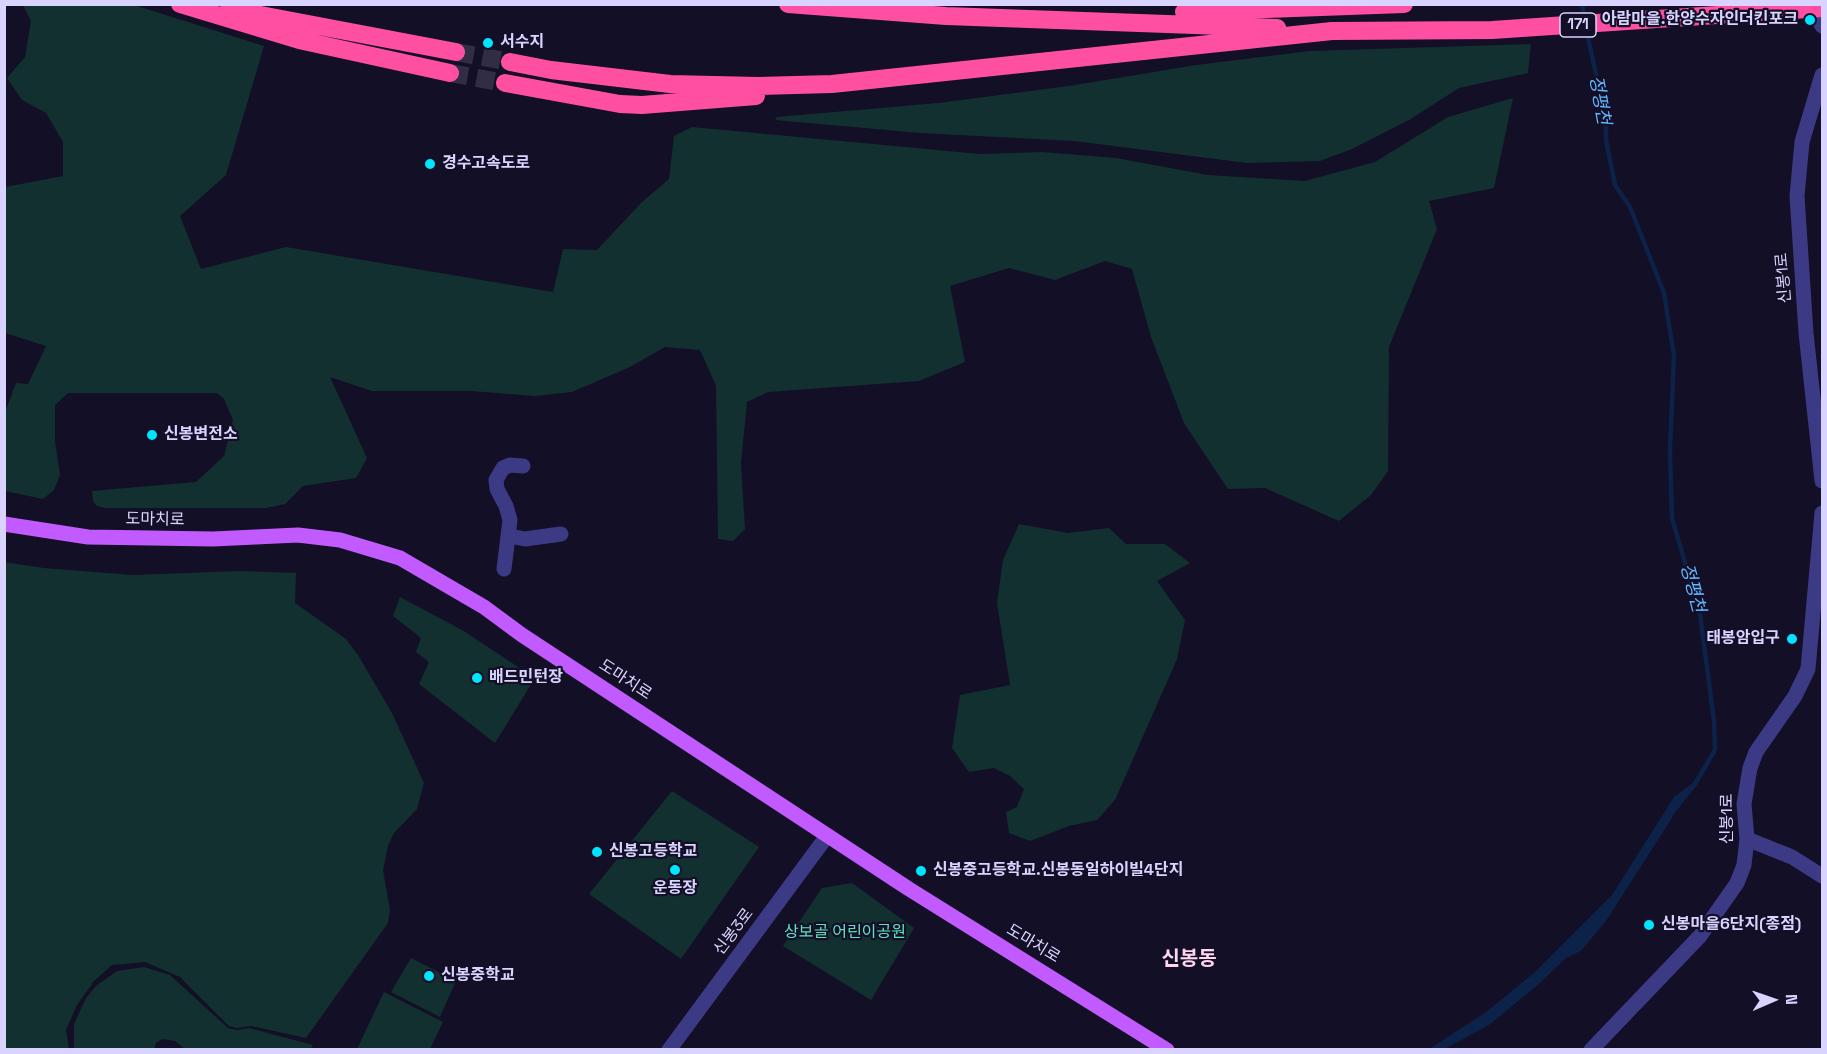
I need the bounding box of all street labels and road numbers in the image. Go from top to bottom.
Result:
road number: 171 [1560,13,1596,37]
street label: 신봉1로 [1772,252,1796,304]
street label: 도마치로 [125,510,185,530]
street label: 도마치로 [595,656,655,704]
street label: 신봉1로 [1718,794,1738,844]
street label: 신봉3로 [710,905,758,959]
street label: 도마치로 [1003,921,1063,967]

